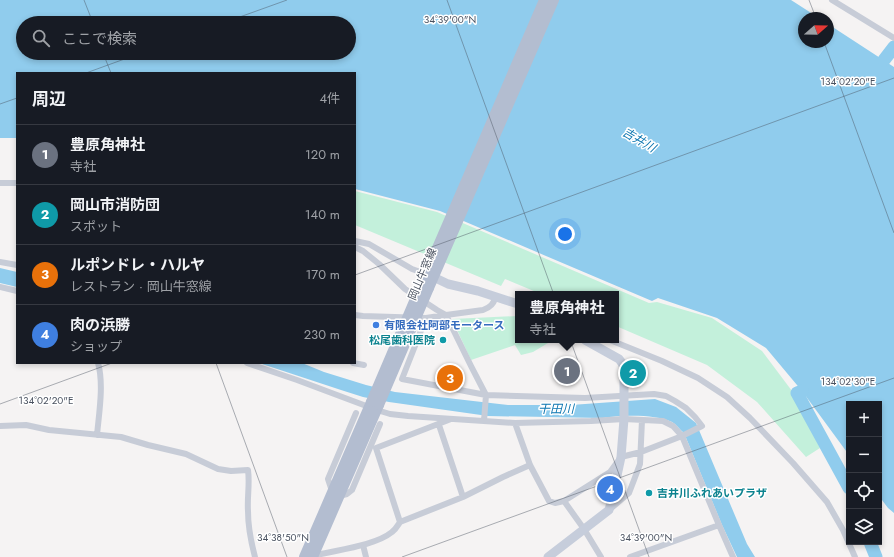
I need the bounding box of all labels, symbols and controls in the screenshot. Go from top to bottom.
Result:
text: 34°39'00"N [424,12,476,27]
north arrow [798,12,834,48]
search box [16,16,356,60]
icon: search [30,27,52,49]
text: ここで検索 [62,28,137,50]
text: 134°02'20"E [821,74,875,89]
text: 周辺 [32,87,66,111]
text: 4件 [319,89,340,108]
water label: 吉井川 [619,123,661,158]
text: 豊原角神社 [70,134,145,156]
text: 1 [42,145,48,164]
text: 120 m [305,145,340,164]
text: 寺社 [70,157,96,176]
text: 岡山市消防団 [70,194,160,216]
text: 2 [41,205,49,224]
text: 140 m [305,205,340,224]
text: スポット [70,217,122,236]
your location [555,224,575,244]
street label: 岡山牛窓線 [404,246,440,302]
text: ルポンドレ・ハルヤ [70,254,205,276]
text: 3 [41,265,49,284]
text: 170 m [305,265,340,284]
text: レストラン · 岡山牛窓線 [70,277,212,296]
popup [515,291,619,343]
text: 豊原角神社 [529,297,605,319]
text: 肉の浜勝 [70,314,130,336]
place label: 有限会社阿部モータース [384,317,504,333]
marker: 有限会社阿部モータース [371,320,381,330]
text: 寺社 [529,320,556,339]
text: 4 [40,325,50,344]
text: 230 m [304,325,340,344]
place label: 松尾歯科医院 [369,332,435,348]
marker: 松尾歯科医院 [438,335,448,345]
text: ショップ [70,337,122,356]
pin: 1 [554,356,580,386]
pin: 2 [620,358,646,388]
pin: 3 [437,363,463,393]
text: 134°02'30"E [821,374,875,389]
text: 134°02'20"E [19,393,73,408]
water label: 干田川 [538,400,576,418]
map controls [846,401,882,545]
button: + [846,401,882,437]
button: − [846,437,882,473]
button: locate [846,473,882,509]
pin: 4 [597,474,623,504]
place label: 吉井川ふれあいプラザ [657,485,767,501]
marker: 吉井川ふれあいプラザ [644,488,654,498]
button: layers [846,509,882,545]
text: 34°38'50"N [257,530,309,545]
text: 34°39'00"N [620,530,672,545]

